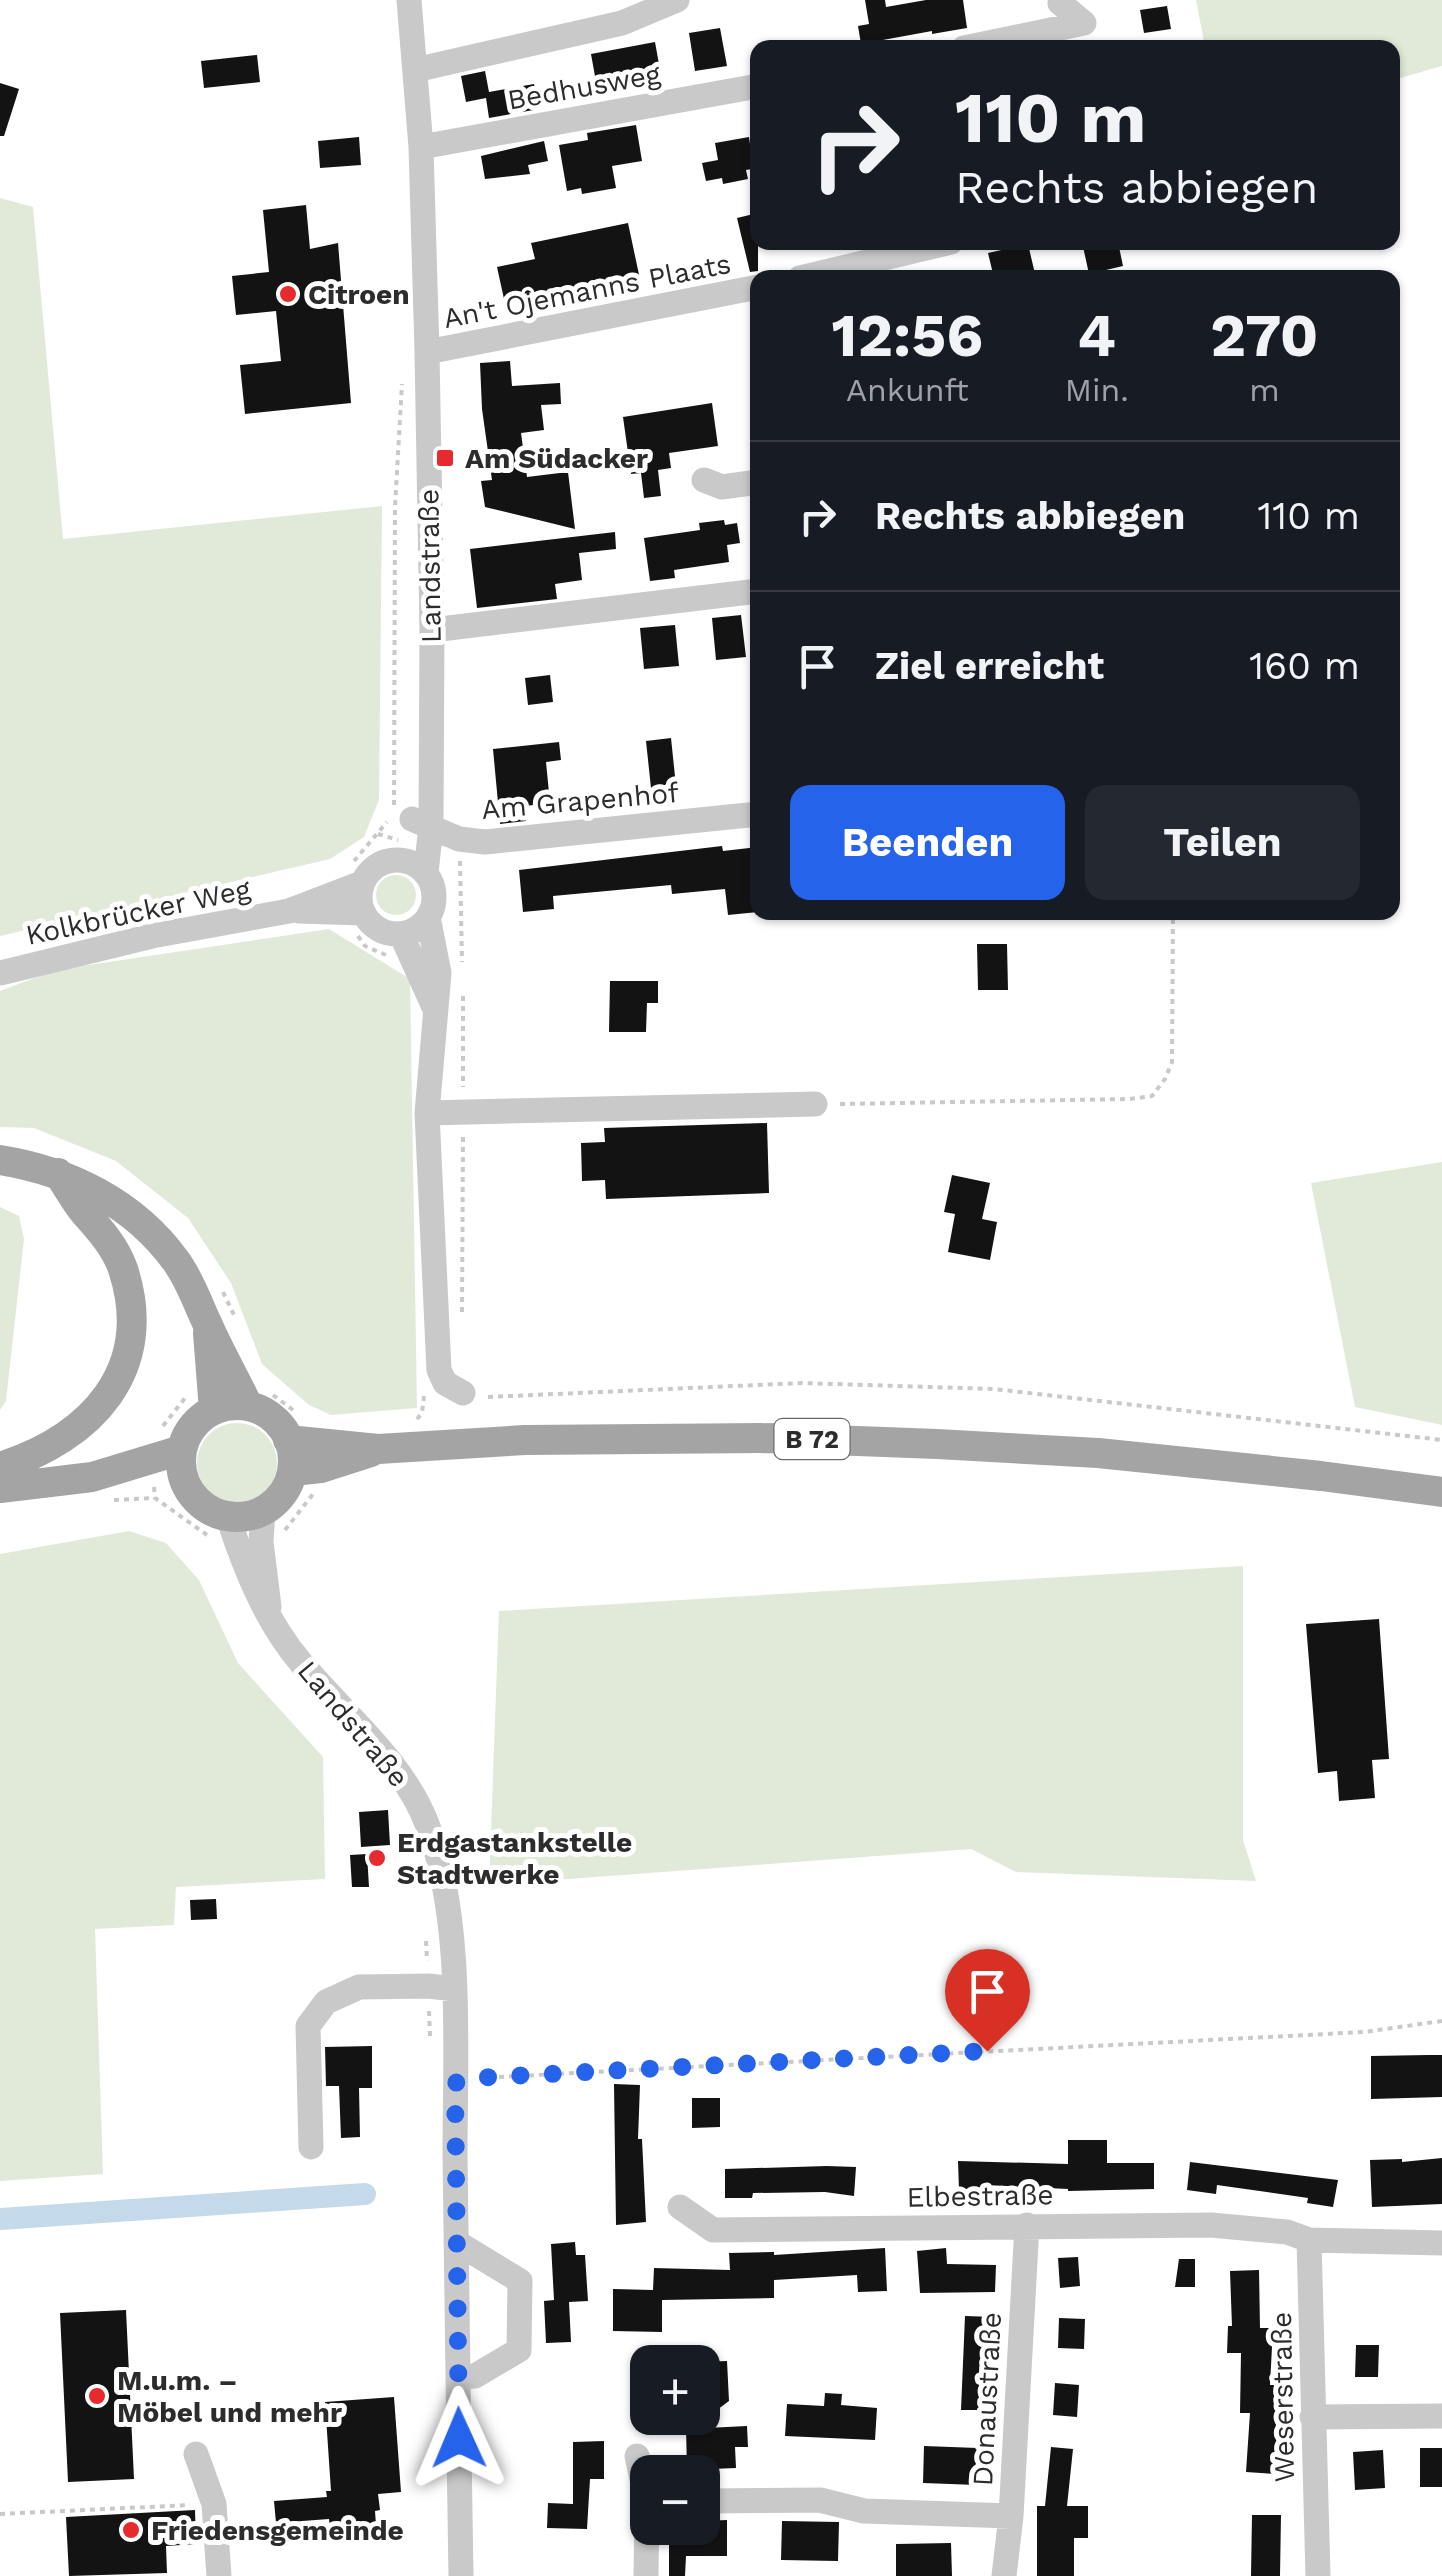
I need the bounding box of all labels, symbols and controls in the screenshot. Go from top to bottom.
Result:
street label: Bedhusweg [505,57,663,117]
text: 110 m [955,77,1146,159]
icon: right [790,80,920,210]
text: Rechts abbiegen [955,161,1318,214]
street label: An't Ojemanns Plaats [440,247,734,335]
place label: Citroen [308,278,410,311]
marker: Citroen [277,283,299,305]
text: 12:56 [831,300,983,371]
text: 4 [1077,300,1116,371]
text: 270 [1210,300,1319,371]
text: Ankunft [846,371,969,409]
text: Min. [1065,371,1129,409]
text: m [1249,371,1280,409]
place label: Am Südacker [465,442,648,475]
marker: Am Südacker [434,447,456,469]
street label: Landstraße [412,489,448,643]
icon: right [790,489,845,544]
text: Rechts abbiegen [875,494,1185,538]
text: 110 m [1258,494,1360,538]
icon: arrive [790,639,845,694]
text: Ziel erreicht [875,644,1104,688]
text: 160 m [1249,644,1360,688]
street label: Am Grapenhof [480,776,680,826]
button: Beenden [790,785,1065,900]
button: Teilen [1085,785,1360,900]
street label: Kolkbrücker Weg [23,872,253,952]
road number: B 72 [774,1419,850,1459]
street label: Landstraße [291,1654,415,1794]
place label: Erdgastankstelle Stadtwerke [397,1826,632,1891]
marker: Erdgastankstelle Stadtwerke [366,1847,388,1869]
pin [945,1949,1030,2052]
icon: arrive [960,1964,1015,2019]
street label: Elbestraße [906,2178,1054,2214]
street label: Donaustraße [966,2311,1008,2487]
street label: Weserstraße [1265,2311,1301,2483]
map controls [630,2345,720,2545]
button: + [630,2345,720,2435]
place label: M.u.m. – Möbel und mehr [117,2364,342,2429]
marker: M.u.m. – Möbel und mehr [86,2385,108,2407]
position arrow [407,2386,511,2490]
button: − [630,2455,720,2545]
place label: Friedensgemeinde [151,2514,404,2547]
marker: Friedensgemeinde [120,2519,142,2541]

